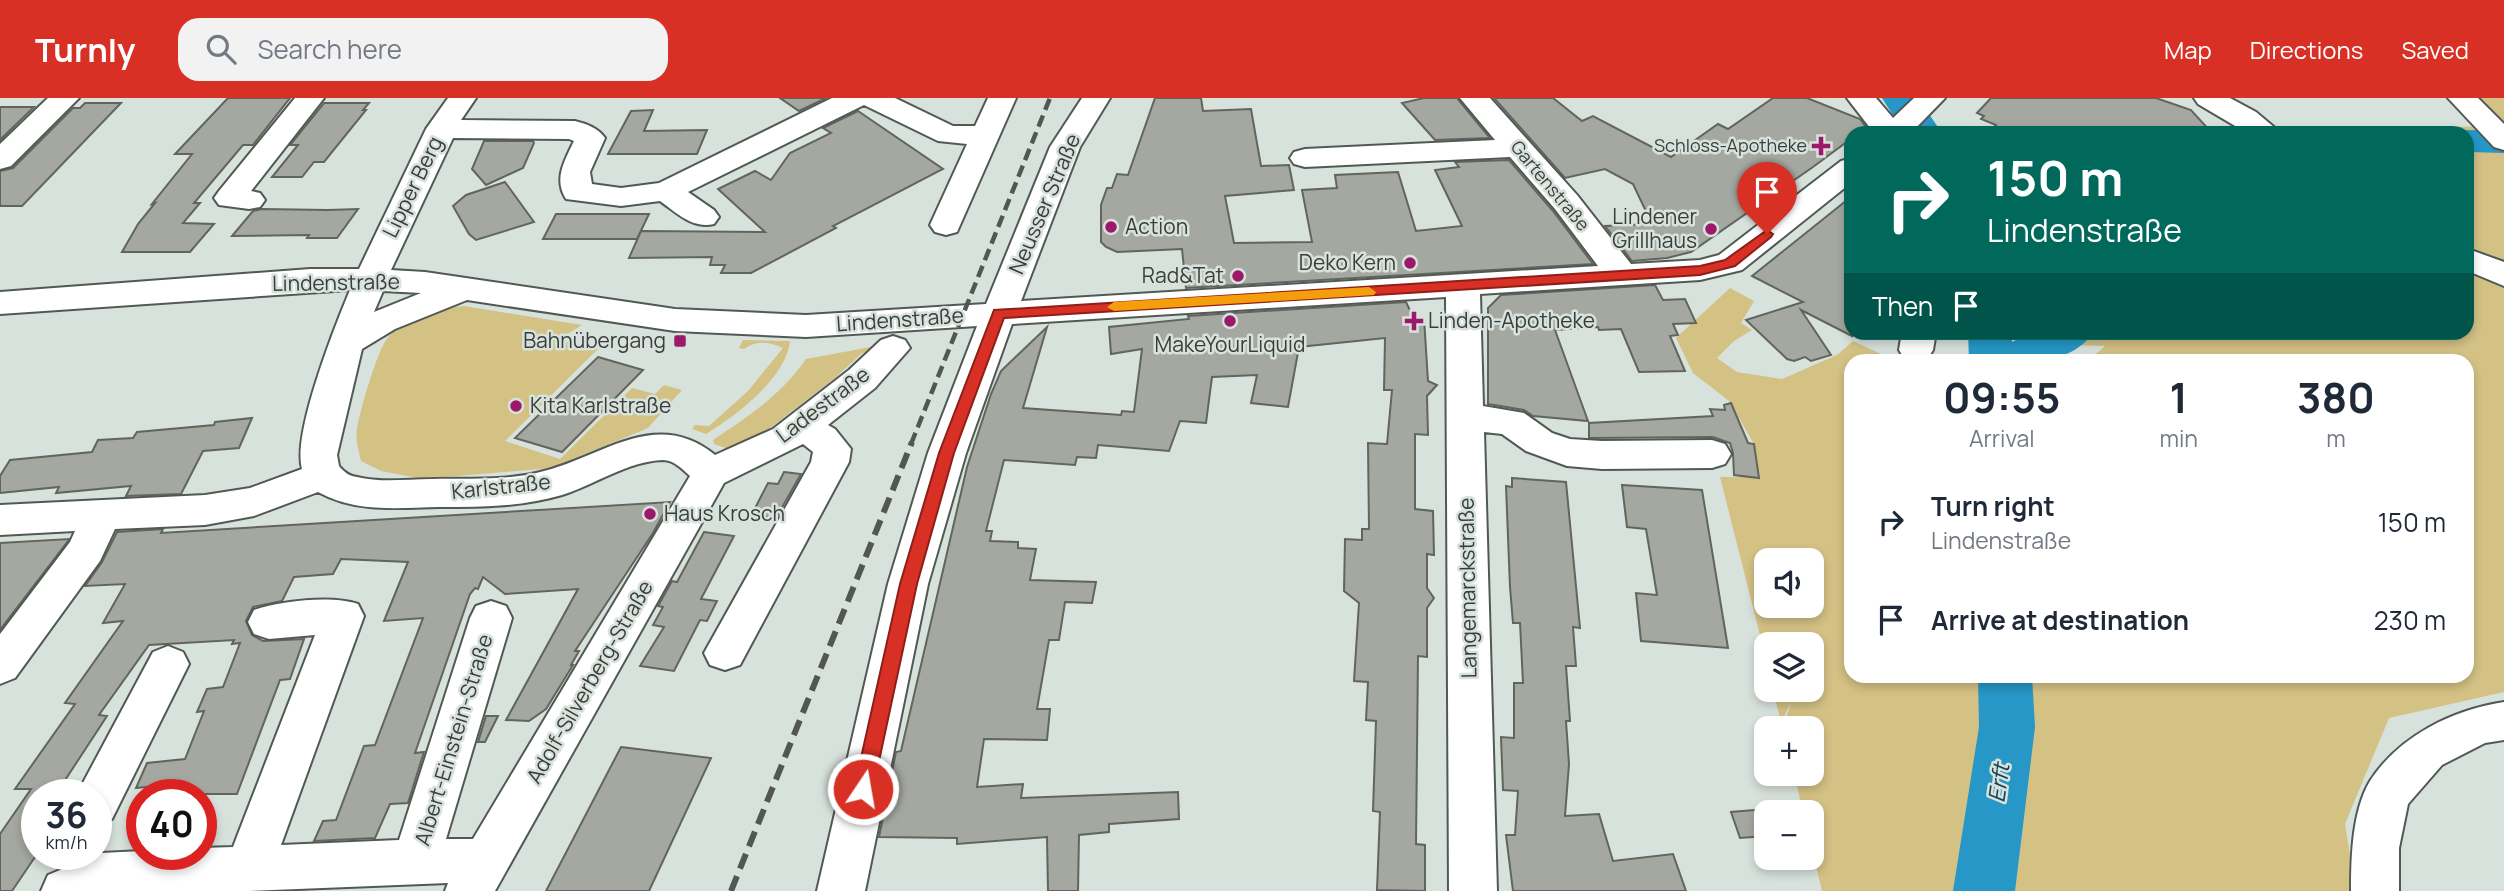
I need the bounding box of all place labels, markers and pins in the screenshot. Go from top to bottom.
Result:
place label: Schloss-Apotheke [1654,133,1807,157]
marker: Schloss-Apotheke [1813,138,1829,154]
pin [1737,162,1797,234]
place label: Lindener Grillhaus [1612,202,1697,254]
place label: Action [1125,212,1188,240]
marker: Action [1103,219,1119,235]
marker: Lindener Grillhaus [1703,221,1719,237]
place label: Deko Kern [1299,248,1396,276]
marker: Deko Kern [1402,255,1418,271]
place label: Rad&Tat [1142,261,1224,289]
marker: Rad&Tat [1230,268,1246,284]
place label: Linden-Apotheke [1428,306,1595,334]
marker: MakeYourLiquid [1222,313,1238,329]
marker: Linden-Apotheke [1406,313,1422,329]
place label: Bahnübergang [523,326,666,354]
place label: MakeYourLiquid [1155,330,1305,358]
marker: Bahnübergang [672,333,688,349]
place label: Kita Karlstraße [530,391,671,419]
marker: Kita Karlstraße [508,398,524,414]
place label: Haus Krosch [664,499,785,527]
marker: Haus Krosch [642,506,658,522]

